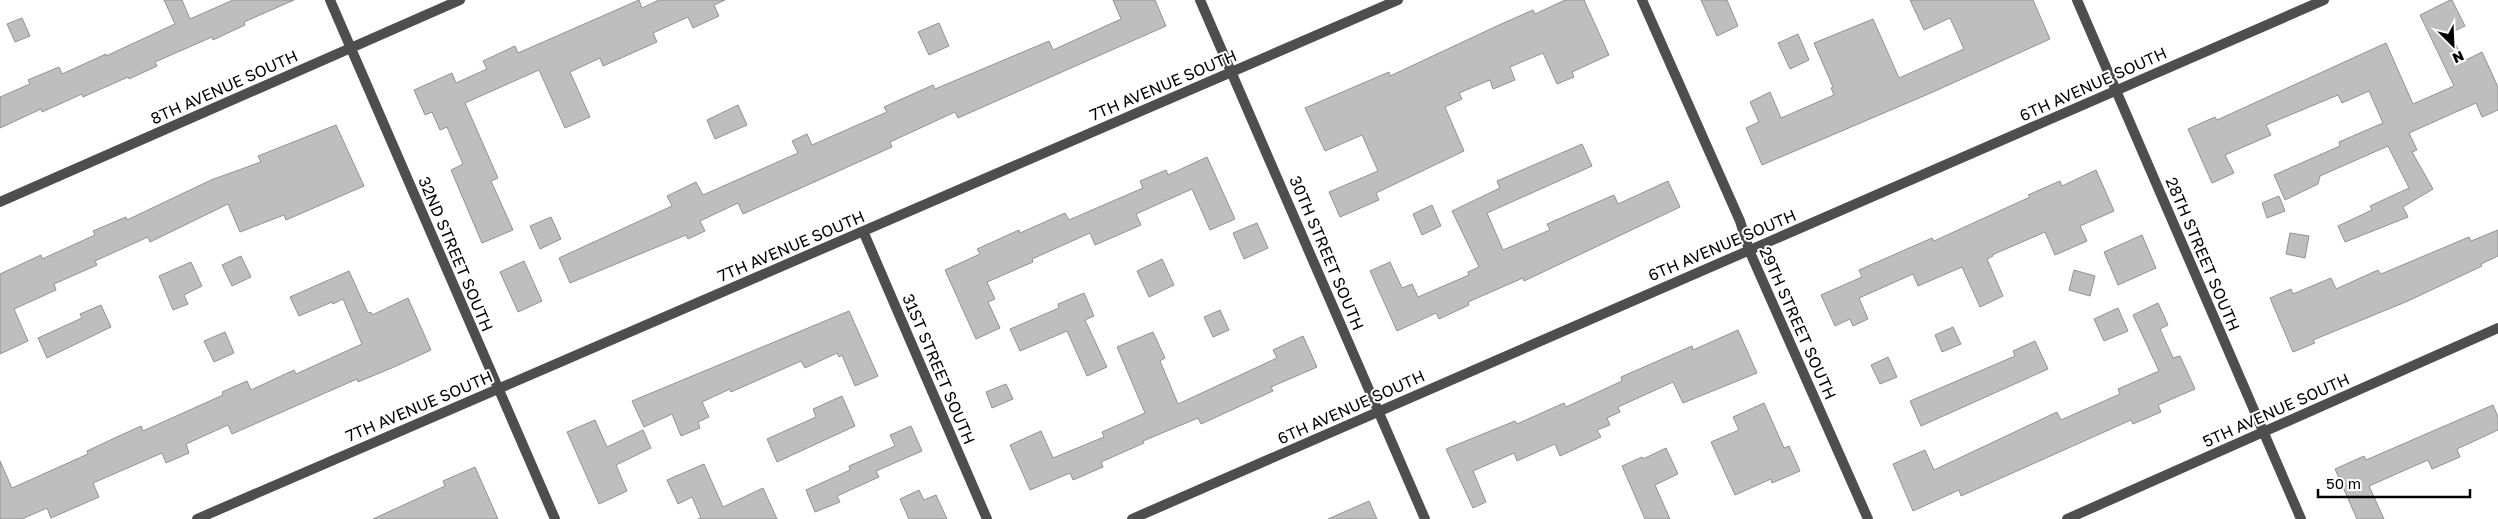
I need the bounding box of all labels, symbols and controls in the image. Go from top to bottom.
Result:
north arrow [2428,20,2478,70]
street label: 6TH AVENUE SOUTH [2016,43,2170,125]
street label: 7TH AVENUE SOUTH [1086,45,1240,125]
street label: 8TH AVENUE SOUTH [147,46,301,128]
text: N [2450,47,2467,67]
street label: 30TH STREET SOUTH [1285,173,1369,333]
street label: 32ND STREET SOUTH [414,174,498,334]
street label: 28TH STREET SOUTH [2161,174,2245,334]
street label: 6TH AVENUE SOUTH [1645,205,1799,285]
street label: 7TH AVENUE SOUTH [714,206,868,286]
street label: 29TH STREET SOUTH [1755,243,1841,403]
street label: 31ST STREET SOUTH [898,291,980,447]
street label: 7TH AVENUE SOUTH [342,366,496,446]
street label: 6TH AVENUE SOUTH [1274,366,1428,448]
street label: 5TH AVENUE SOUTH [2200,369,2352,451]
scale bar [2318,466,2470,498]
text: 50 m [2326,474,2361,492]

